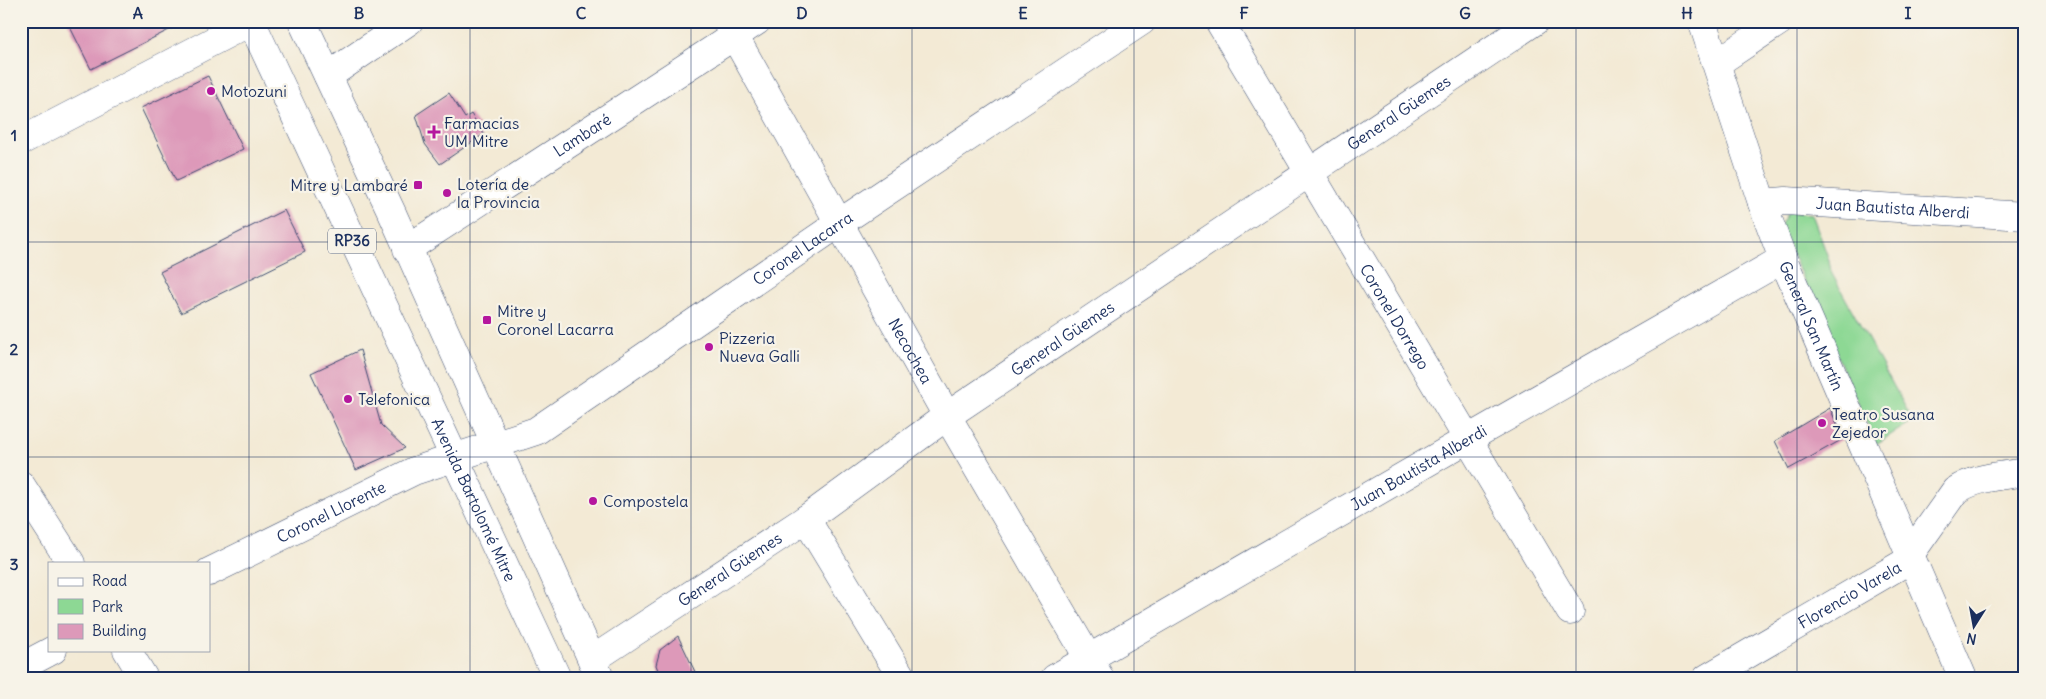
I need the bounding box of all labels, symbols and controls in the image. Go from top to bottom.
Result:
text: A [133,3,143,23]
text: B [354,3,365,23]
text: C [576,3,587,23]
text: D [796,3,808,23]
text: E [1018,3,1028,23]
text: F [1239,3,1249,23]
text: G [1459,3,1471,23]
text: H [1681,3,1693,23]
text: I [1905,3,1912,23]
street label: General Güemes [1343,71,1454,154]
place label: Motozuni [221,81,287,101]
marker: Motozuni [205,85,217,97]
street label: Lambaré [550,109,615,161]
place label: Farmacias UM Mitre [444,113,519,151]
text: 1 [11,125,17,145]
marker: Farmacias UM Mitre [428,126,440,138]
place label: Lotería de la Provincia [457,174,540,212]
place label: Mitre y Lambaré [290,175,408,195]
marker: Mitre y Lambaré [412,179,424,191]
marker: Lotería de la Provincia [441,187,453,199]
street label: Juan Bautista Alberdi [1815,193,1970,222]
street label: Coronel Lacarra [749,207,856,290]
road number: RP36 [328,228,376,254]
street label: General San Martín [1775,258,1848,393]
street label: Coronel Dorrego [1356,260,1434,373]
street label: General Güemes [1007,297,1118,380]
place label: Mitre y Coronel Lacarra [497,301,614,339]
marker: Mitre y Coronel Lacarra [481,314,493,326]
street label: Necochea [884,315,937,387]
place label: Pizzeria Nueva Galli [719,328,800,366]
text: 2 [10,339,19,359]
marker: Pizzeria Nueva Galli [703,341,715,353]
place label: Telefonica [358,389,430,409]
marker: Telefonica [342,393,354,405]
place label: Teatro Susana Zejedor [1832,404,1935,442]
street label: Avenida Bartolomé Mitre [427,415,521,585]
marker: Teatro Susana Zejedor [1816,417,1828,429]
street label: Juan Bautista Alberdi [1347,420,1490,515]
street label: Coronel Llorente [273,477,389,547]
place label: Compostela [603,491,688,511]
marker: Compostela [587,495,599,507]
street label: General Güemes [674,528,786,611]
text: 3 [9,554,19,574]
street label: Florencio Varela [1794,557,1905,633]
legend [48,562,210,652]
text: Road [92,571,127,590]
text: Park [92,597,123,616]
north arrow [1948,602,1998,652]
text: Building [92,621,147,640]
text: N [1965,629,1978,649]

